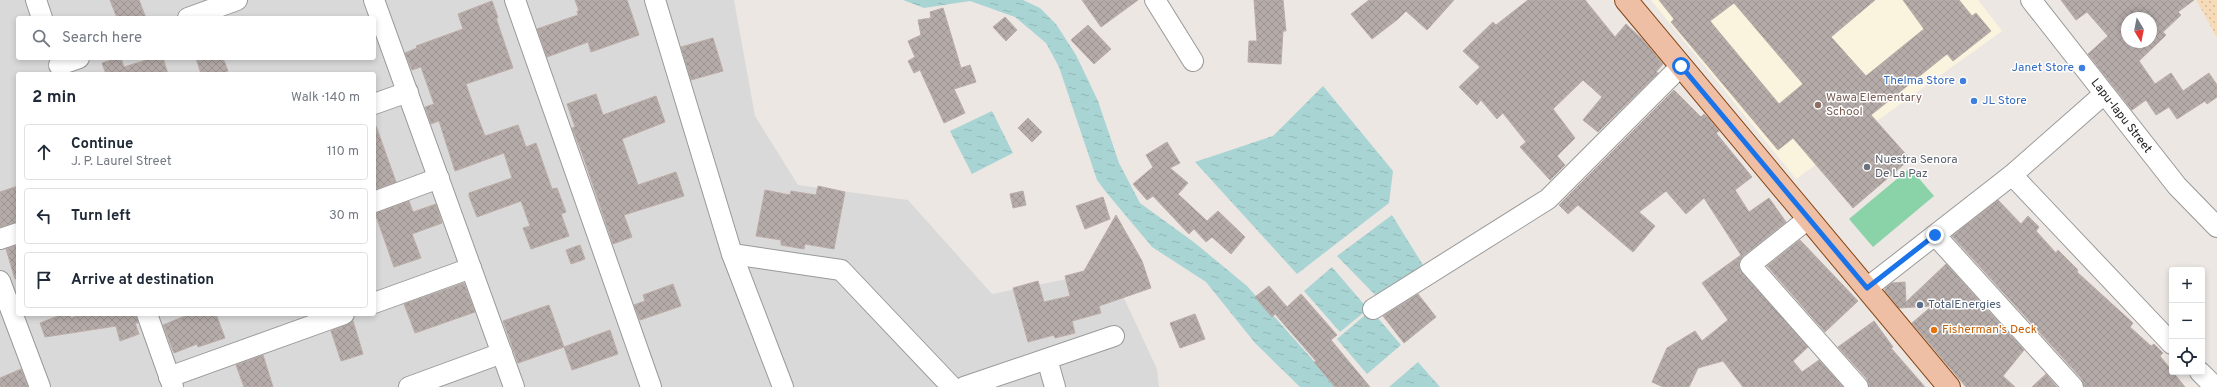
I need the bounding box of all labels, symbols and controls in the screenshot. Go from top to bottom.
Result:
north arrow [2121,12,2157,48]
search box [16,16,376,60]
icon: search [30,27,52,49]
text: Search here [62,29,142,48]
route start [1672,57,1690,75]
place label: Janet Store [2011,60,2074,76]
marker: Janet Store [2077,63,2087,73]
place label: Thelma Store [1883,73,1955,89]
street label: Lapu-lapu Street [2087,75,2155,157]
marker: Thelma Store [1958,76,1968,86]
text: 2 min [32,87,76,109]
text: Walk · 140 m [291,90,360,106]
place label: Wawa Elementary School [1826,90,1922,120]
place label: JL Store [1982,93,2027,109]
marker: JL Store [1969,96,1979,106]
marker: Wawa Elementary School [1813,100,1823,110]
text: Continue [71,135,133,154]
icon: ahead [33,141,55,163]
text: 110 m [327,144,359,160]
place label: Nuestra Senora De La Paz [1875,152,1958,182]
text: J. P. Laurel Street [71,154,172,170]
marker: Nuestra Senora De La Paz [1862,162,1872,172]
icon: left [33,205,55,227]
text: Turn left [71,207,131,226]
text: 30 m [329,208,359,224]
route end [1926,226,1944,244]
map controls [2169,267,2205,375]
button: + [2169,267,2205,303]
icon: arrive [33,269,55,291]
text: Arrive at destination [71,271,214,290]
place label: TotalEnergies [1928,297,2001,313]
marker: TotalEnergies [1915,300,1925,310]
button: − [2169,303,2205,339]
place label: Fisherman's Deck [1942,322,2037,338]
marker: Fisherman's Deck [1929,325,1939,335]
button: locate [2169,339,2205,375]

